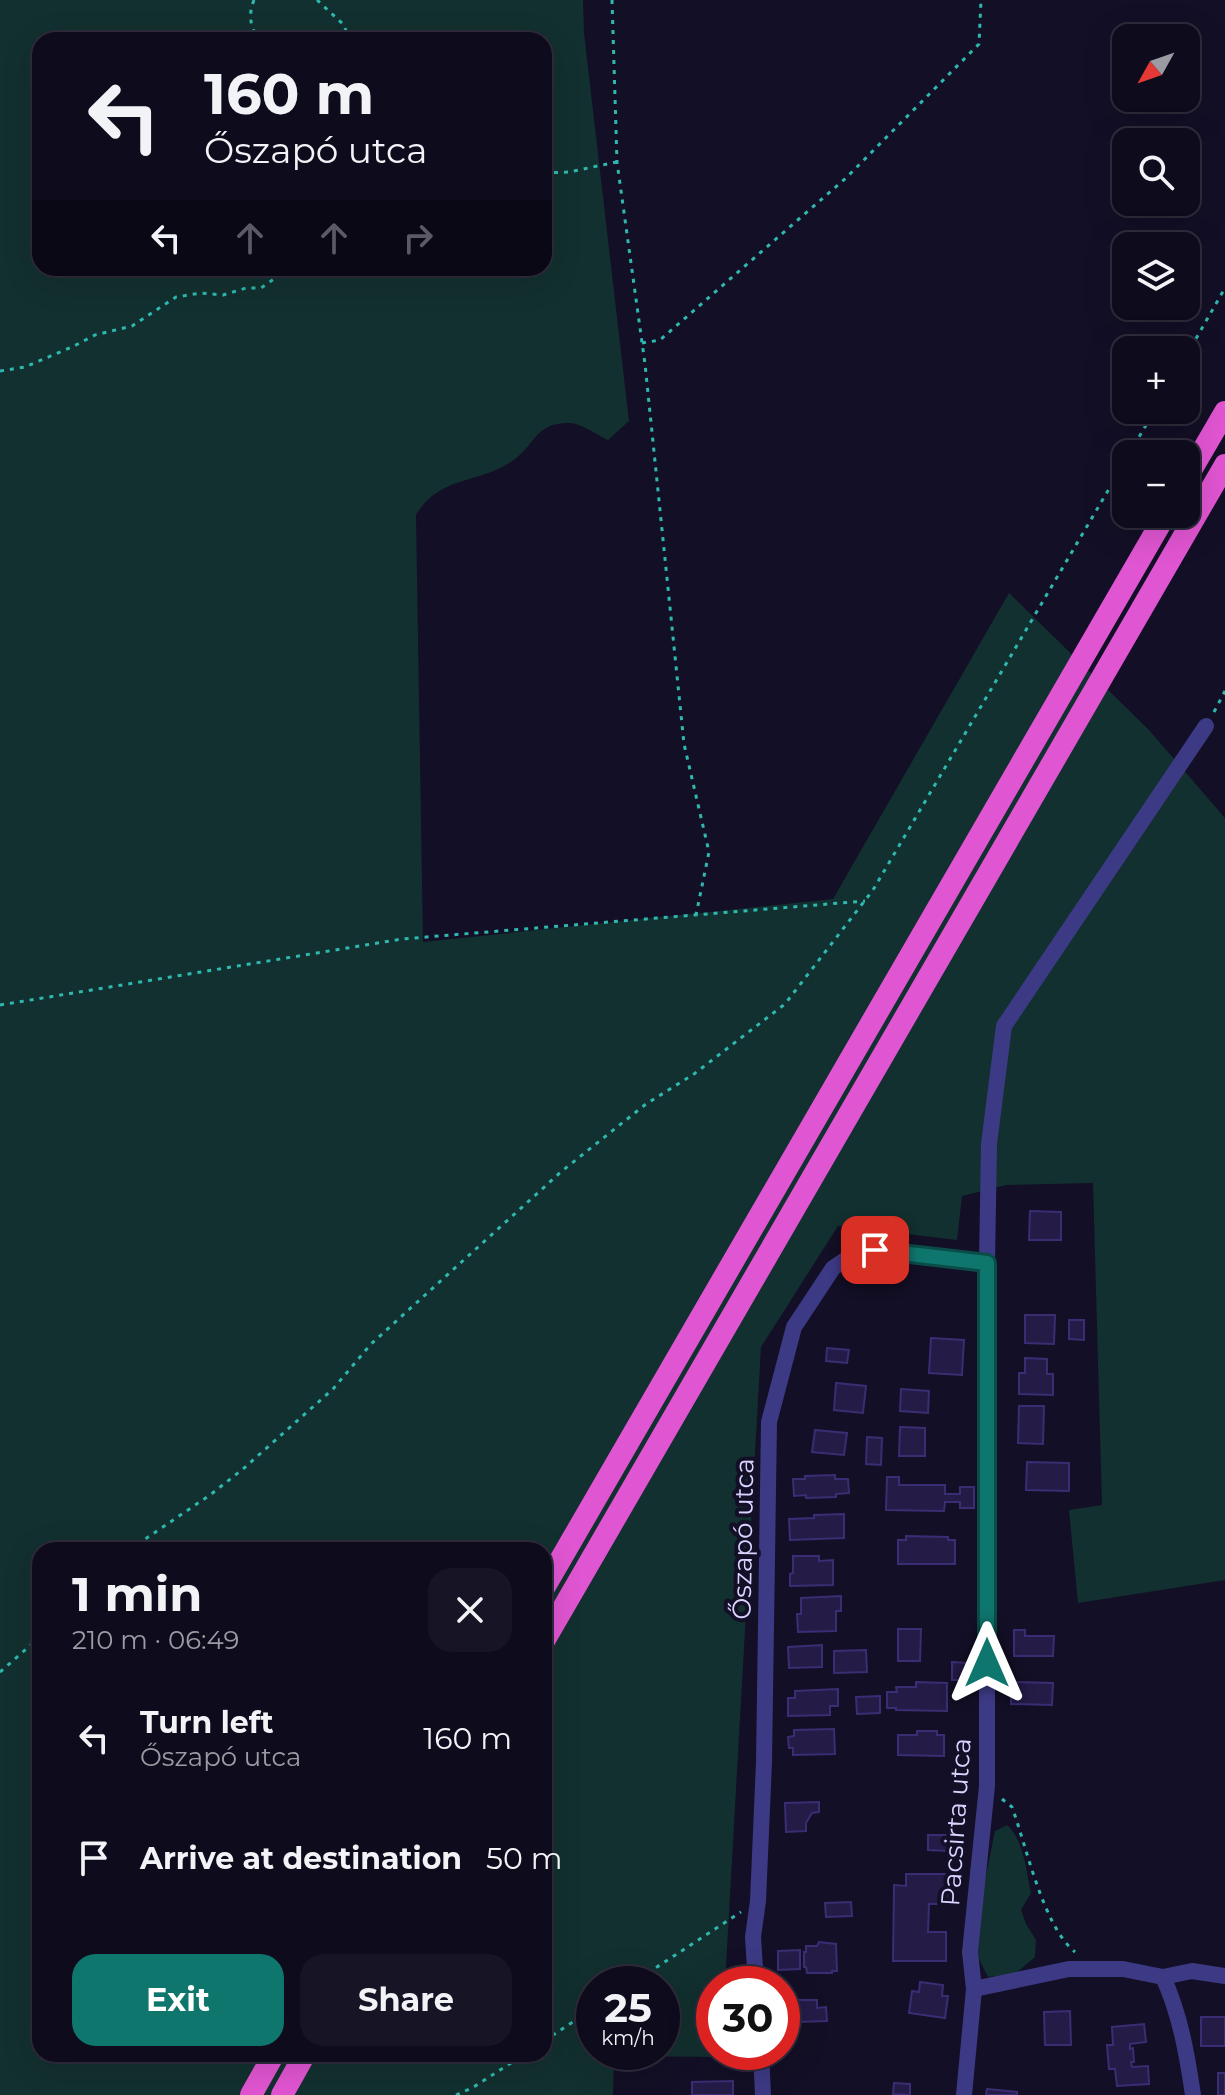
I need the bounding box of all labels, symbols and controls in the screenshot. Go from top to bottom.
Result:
north arrow [1112,24,1200,112]
map controls [1112,24,1200,528]
text: 160 m [204,60,374,128]
icon: left [72,64,176,168]
text: Őszapó utca [204,128,427,172]
button: search [1112,128,1200,216]
icon: left [144,216,188,260]
icon: ahead [228,216,272,260]
icon: ahead [312,216,356,260]
icon: right [396,216,440,260]
button: layers [1112,232,1200,320]
button: + [1112,336,1200,424]
button: − [1112,440,1200,528]
pin [841,1216,909,1284]
icon: arrive [853,1228,897,1272]
street label: Őszapó utca [726,1458,760,1620]
text: 1 min [72,1565,202,1623]
button: close [428,1568,512,1652]
position arrow [945,1621,1029,1705]
text: 210 m · 06:49 [72,1624,239,1656]
text: Turn left [140,1704,273,1741]
icon: left [72,1716,116,1760]
text: 160 m [423,1720,512,1757]
street label: Pacsirta utca [934,1737,978,1907]
text: Őszapó utca [140,1741,301,1773]
icon: arrive [72,1836,116,1880]
text: Arrive at destination [140,1840,462,1877]
text: 50 m [486,1840,563,1877]
button: Exit [72,1954,284,2046]
button: Share [300,1954,512,2046]
speed limit sign: 30 [696,1966,800,2070]
text: 25 [604,1983,652,2032]
text: km/h [601,2026,655,2050]

